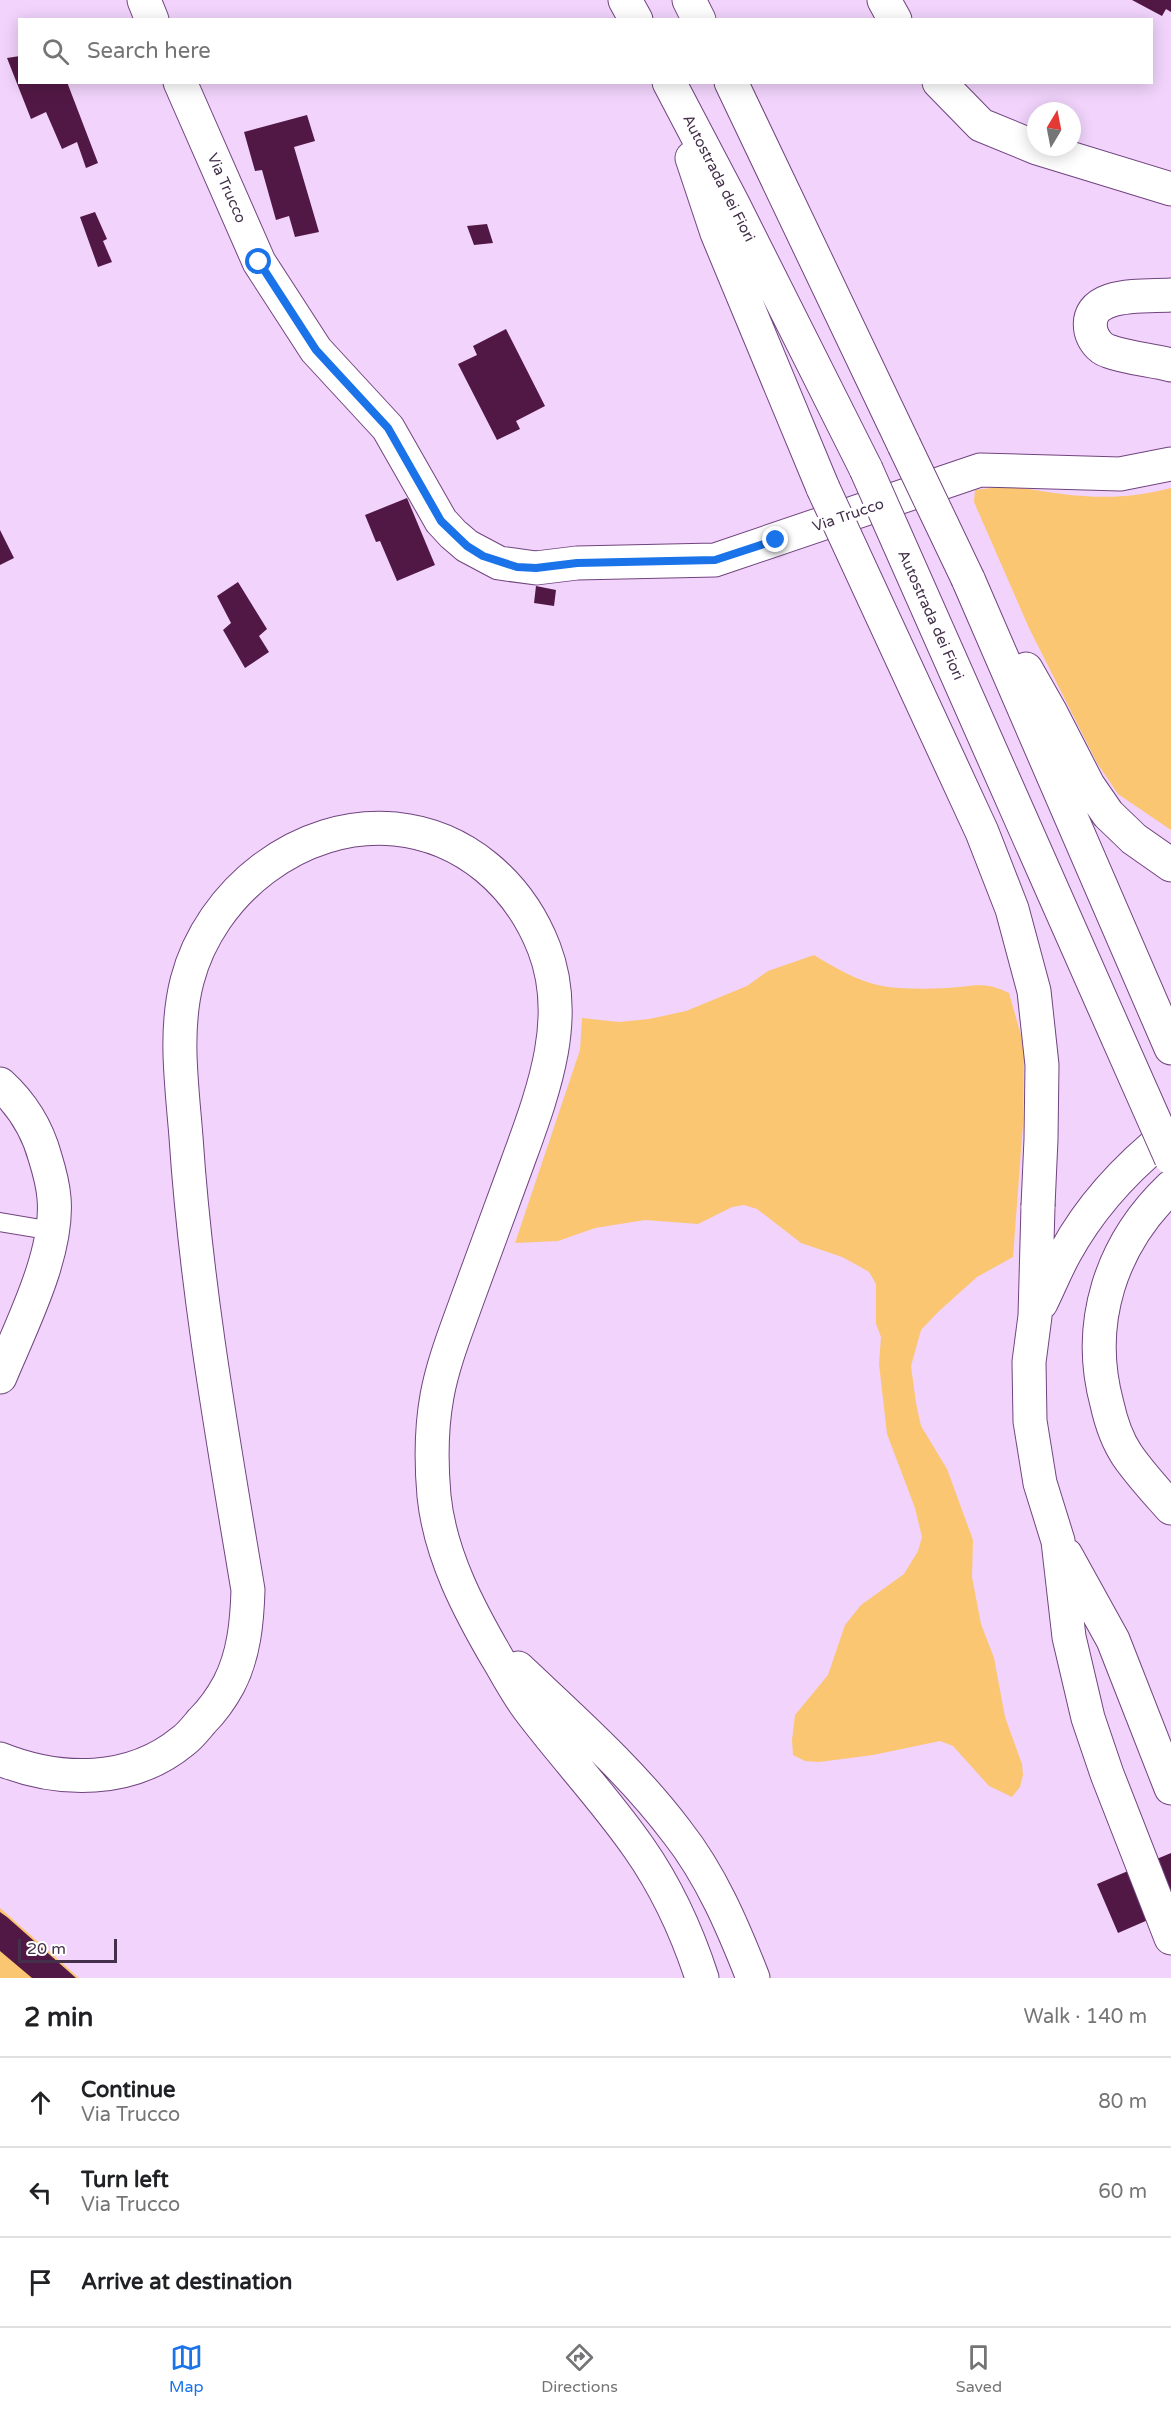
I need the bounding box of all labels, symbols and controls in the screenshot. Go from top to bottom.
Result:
search box [18,18,1153,84]
icon: search [39,35,72,68]
text: Search here [87,38,211,64]
north arrow [1027,102,1081,156]
street label: Autostrada dei Fiori [679,111,759,245]
street label: Via Trucco [204,150,250,226]
route start [245,248,271,274]
street label: Via Trucco [810,494,886,536]
route end [762,526,788,552]
street label: Autostrada dei Fiori [894,547,968,683]
scale bar [18,1936,117,1964]
text: 20 m [27,1939,66,1959]
text: 2 min [24,2002,93,2033]
text: Walk · 140 m [1024,2005,1147,2029]
text: Continue [81,2077,176,2103]
icon: ahead [24,2086,57,2119]
text: 80 m [1098,2090,1147,2114]
text: Via Trucco [81,2103,180,2127]
text: Turn left [81,2167,169,2193]
icon: left [24,2176,57,2209]
text: 60 m [1098,2180,1147,2204]
text: Via Trucco [81,2193,180,2217]
icon: arrive [24,2266,57,2299]
text: Arrive at destination [81,2269,292,2295]
tab: Map [169,2341,203,2397]
tab: Directions [541,2341,618,2397]
tab: Saved [956,2341,1002,2397]

